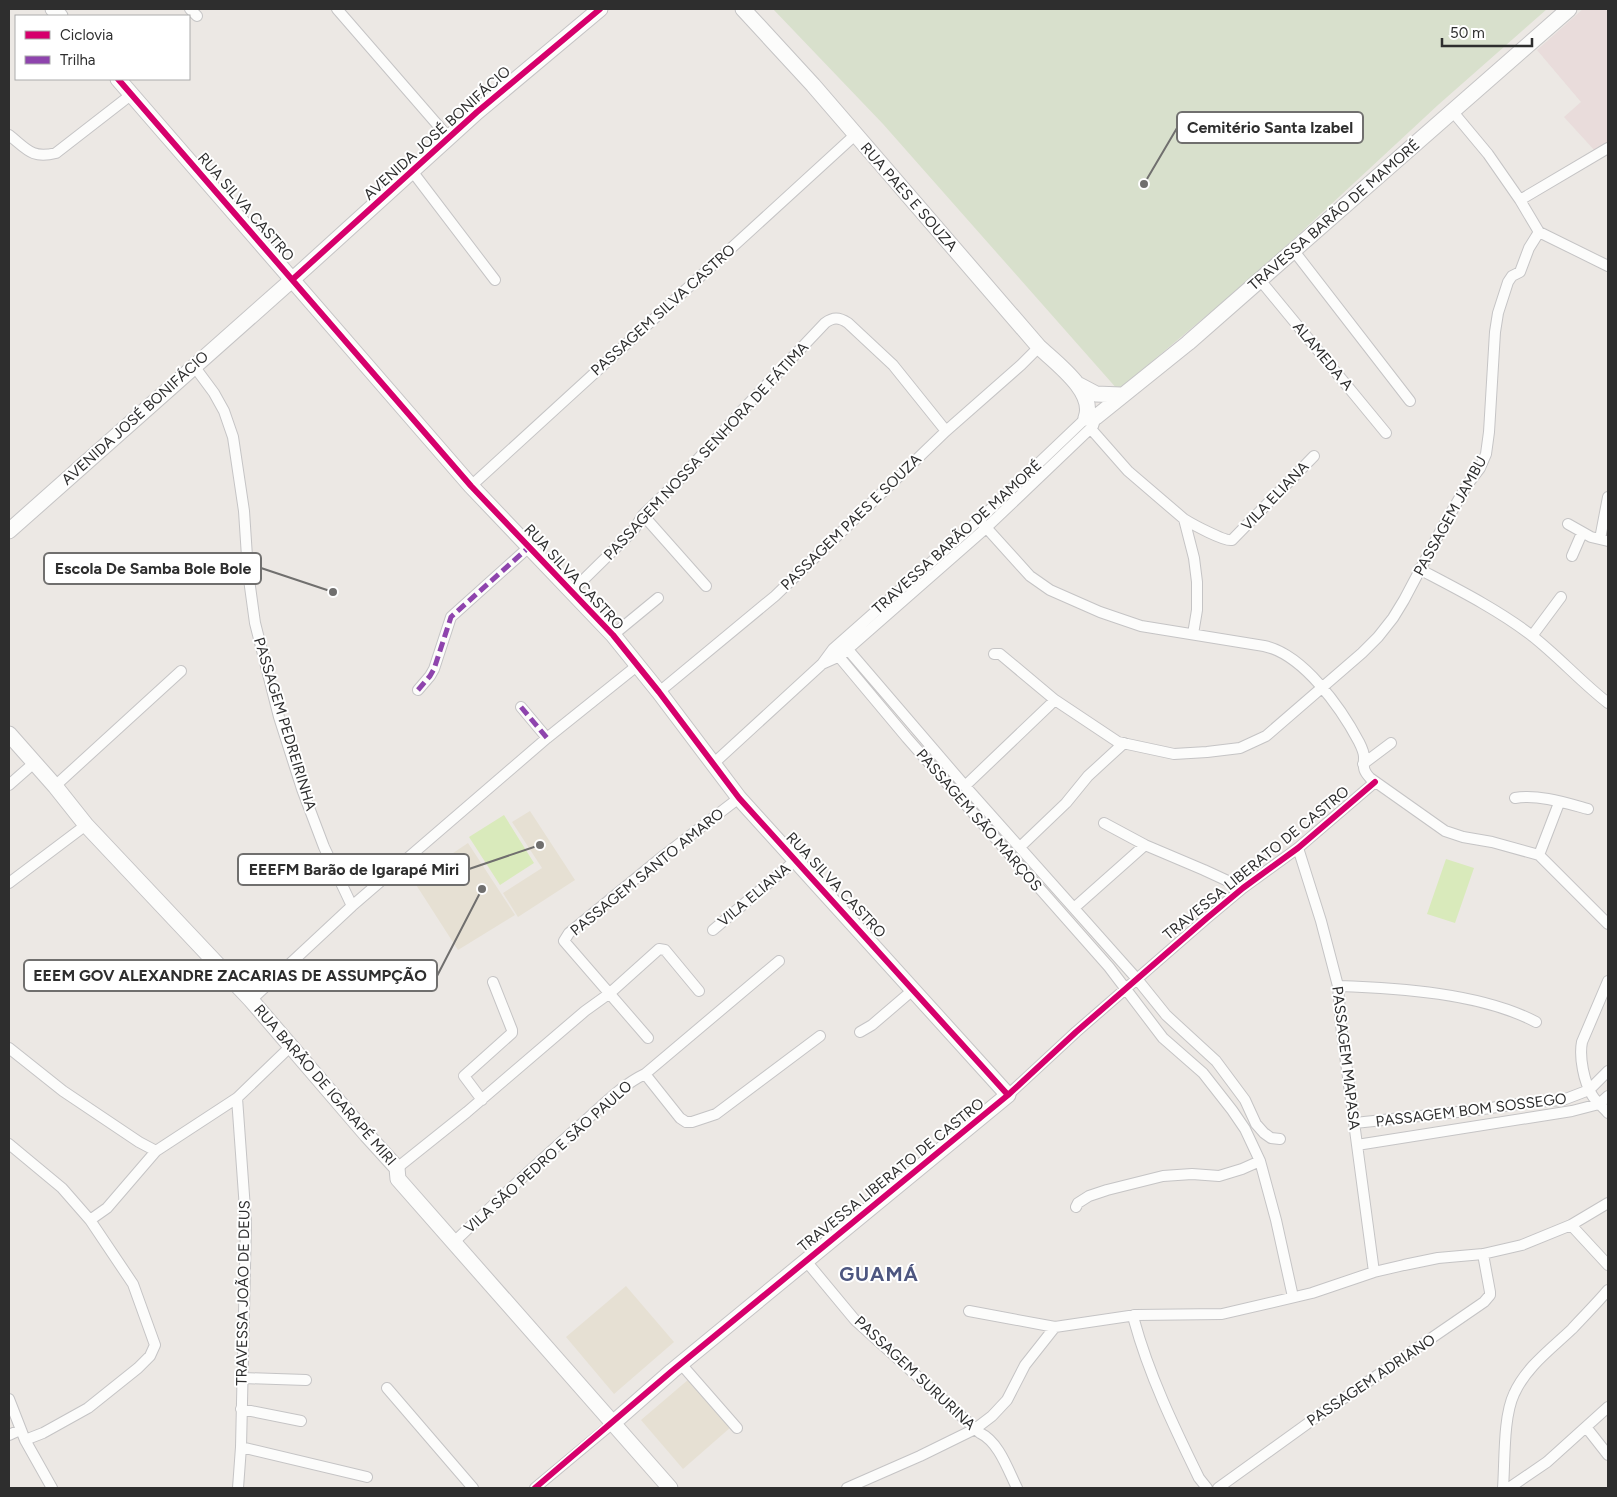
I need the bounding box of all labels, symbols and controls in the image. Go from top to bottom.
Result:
legend [15,15,190,80]
scale bar [1442,15,1532,47]
text: 50 m [1450,24,1485,42]
text: Ciclovia [60,26,113,44]
text: Trilha [60,51,95,69]
street label: AVENIDA JOSÉ BONIFÁCIO [360,62,514,204]
callout: Cemitério Santa Izabel [1177,112,1363,143]
text: Cemitério Santa Izabel [1187,118,1353,137]
street label: TRAVESSA BARÃO DE MAMORÉ [1245,136,1423,294]
street label: RUA PAES E SOUZA [857,139,961,255]
street label: RUA SILVA CASTRO [194,149,298,265]
street label: PASSAGEM SILVA CASTRO [587,240,739,380]
street label: ALAMEDA A [1289,318,1357,394]
street label: PASSAGEM NOSSA SENHORA DE FÁTIMA [600,338,812,564]
street label: AVENIDA JOSÉ BONIFÁCIO [58,347,212,489]
street label: PASSAGEM PAES E SOUZA [777,450,925,594]
street label: PASSAGEM JAMBU [1410,453,1490,579]
street label: TRAVESSA BARÃO DE MAMORÉ [869,456,1045,618]
street label: VILA ELIANA [1238,458,1312,534]
street label: RUA SILVA CASTRO [520,520,628,634]
callout: Escola De Samba Bole Bole [44,553,261,584]
text: Escola De Samba Bole Bole [55,559,251,578]
street label: PASSAGEM PEDREIRINHA [250,635,320,813]
street label: PASSAGEM SÃO MARÇOS [912,745,1046,895]
street label: TRAVESSA LIBERATO DE CASTRO [1159,782,1353,944]
street label: PASSAGEM SANTO AMARO [567,804,727,940]
street label: RUA SILVA CASTRO [782,828,890,942]
callout: EEEFM Barão de Igarapé Miri [238,854,469,885]
text: EEEFM Barão de Igarapé Miri [249,860,459,879]
street label: VILA ELIANA [714,860,794,930]
callout: EEEM GOV ALEXANDRE ZACARIAS DE ASSUMPÇÃO [24,960,437,991]
text: EEEM GOV ALEXANDRE ZACARIAS DE ASSUMPÇÃO [33,966,427,985]
street label: PASSAGEM MAPASA [1328,985,1364,1131]
street label: RUA BARÃO DE IGARAPÉ MIRI [250,1001,400,1169]
street label: VILA SÃO PEDRO E SÃO PAULO [460,1077,636,1237]
street label: PASSAGEM BOM SOSSEGO [1375,1089,1567,1131]
street label: TRAVESSA LIBERATO DE CASTRO [794,1094,988,1256]
street label: TRAVESSA JOÃO DE DEUS [232,1200,254,1386]
district label: GUAMÁ [839,1262,919,1286]
street label: PASSAGEM SURURINA [851,1312,979,1434]
street label: PASSAGEM ADRIANO [1303,1330,1439,1430]

